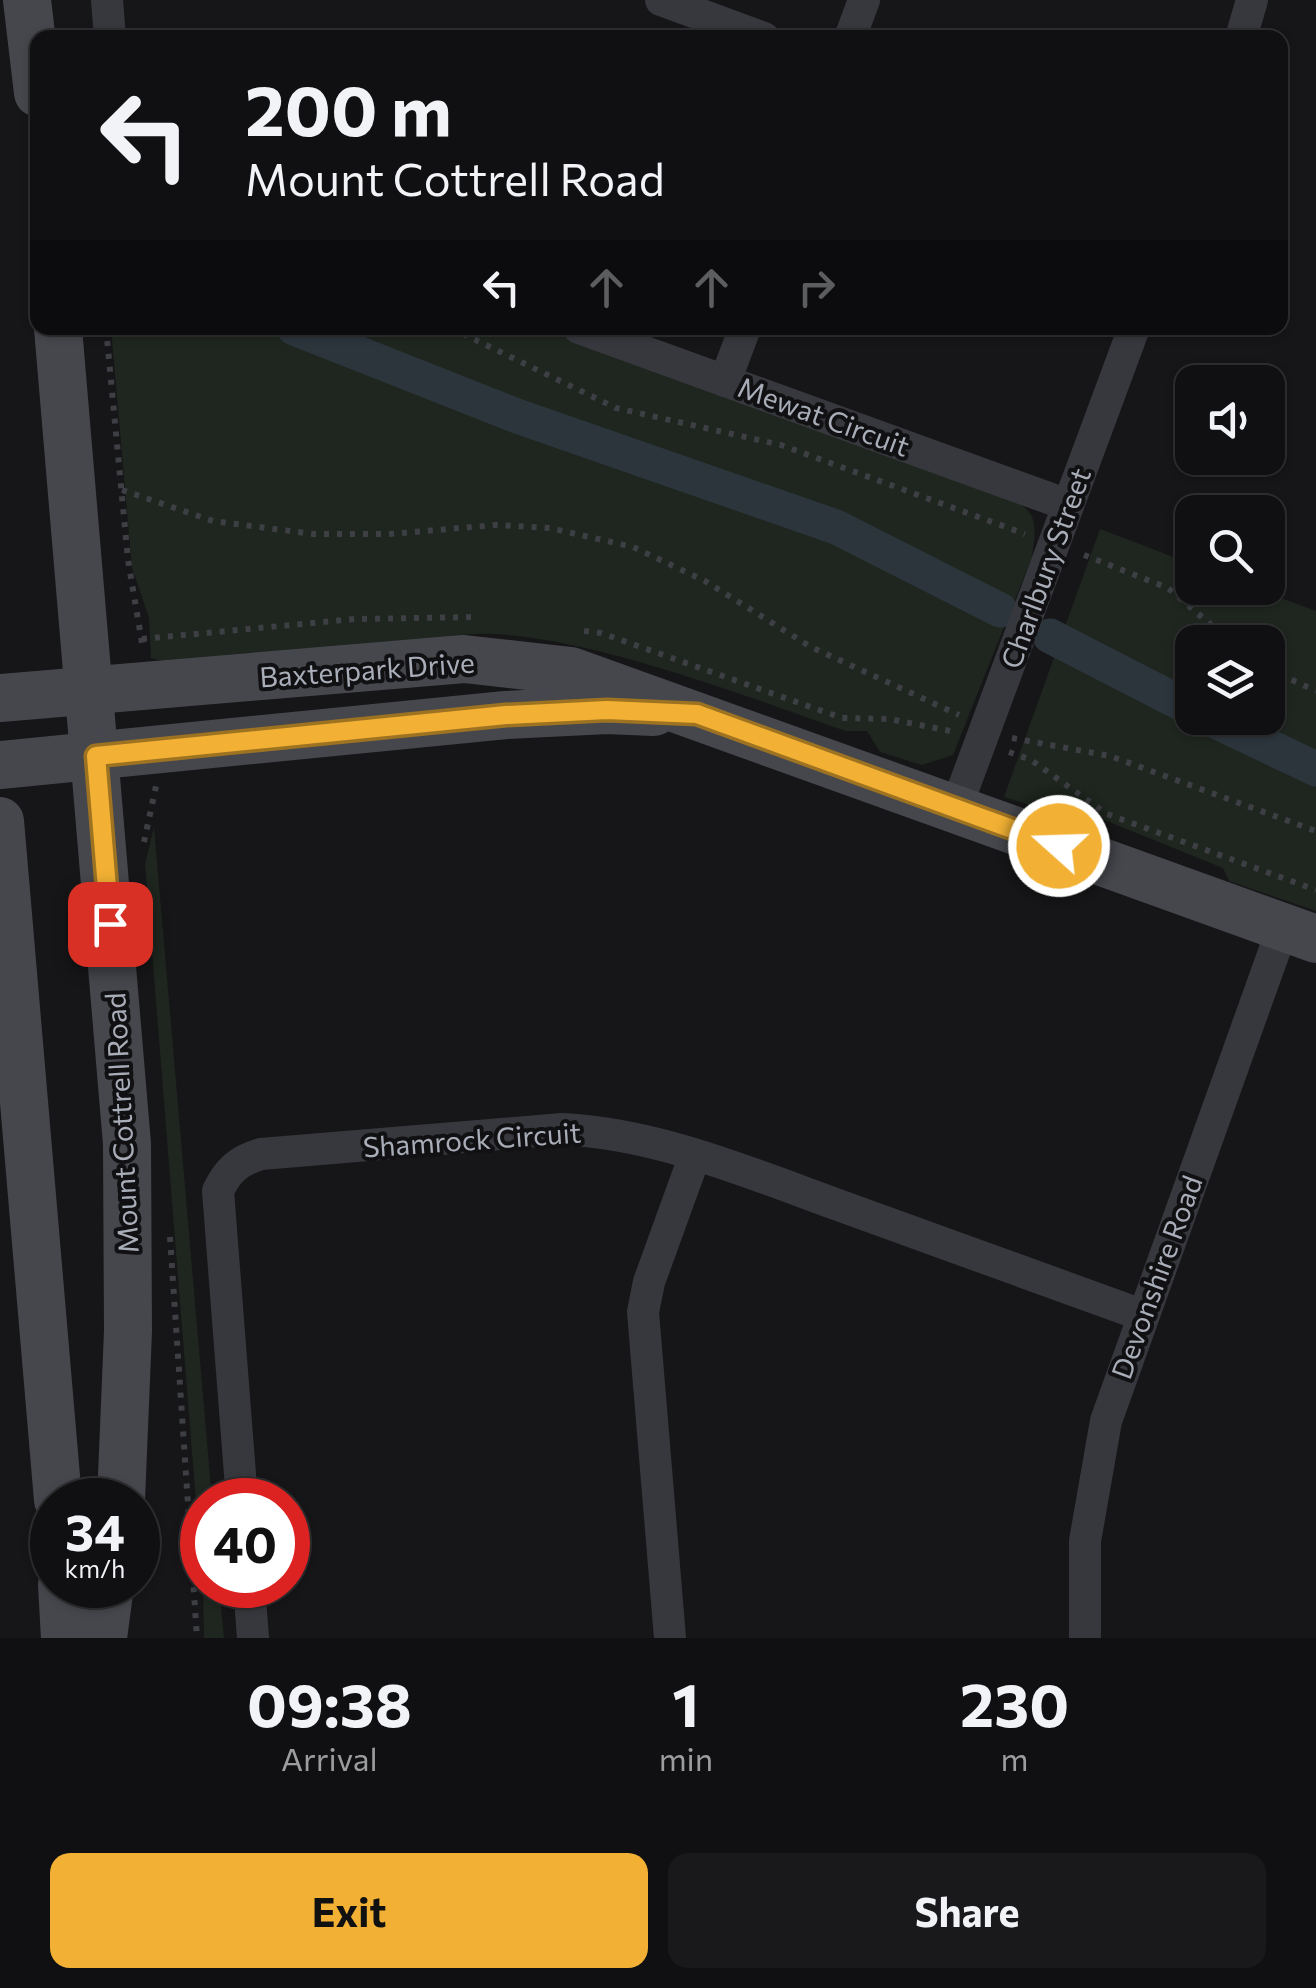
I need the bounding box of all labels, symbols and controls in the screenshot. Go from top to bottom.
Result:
text: 200 m [245,65,452,150]
icon: left [80,70,210,200]
text: Mount Cottrell Road [245,150,665,205]
icon: left [474,260,529,315]
icon: ahead [579,260,634,315]
icon: ahead [684,260,739,315]
icon: right [789,260,844,315]
map controls [1175,365,1285,735]
button: sound [1175,365,1285,475]
street label: Mewat Circuit [734,369,914,463]
street label: Charlbury Street [993,463,1097,673]
button: search [1175,495,1285,605]
button: layers [1175,625,1285,735]
street label: Baxterpark Drive [258,645,476,693]
position arrow [1007,794,1111,898]
pin [68,882,153,967]
icon: arrive [83,897,138,952]
street label: Mount Cottrell Road [97,992,145,1254]
street label: Shamrock Circuit [362,1114,582,1164]
street label: Devonshire Road [1103,1171,1209,1383]
speed limit sign: 40 [180,1478,310,1608]
text: 34 [65,1500,125,1561]
text: km/h [65,1553,125,1583]
text: 09:38 [247,1666,412,1739]
text: 1 [672,1666,699,1739]
text: 230 [960,1666,1069,1739]
text: Arrival [281,1738,378,1778]
text: min [659,1738,713,1778]
text: m [1001,1738,1029,1778]
button: Exit [50,1853,648,1968]
button: Share [668,1853,1266,1968]

